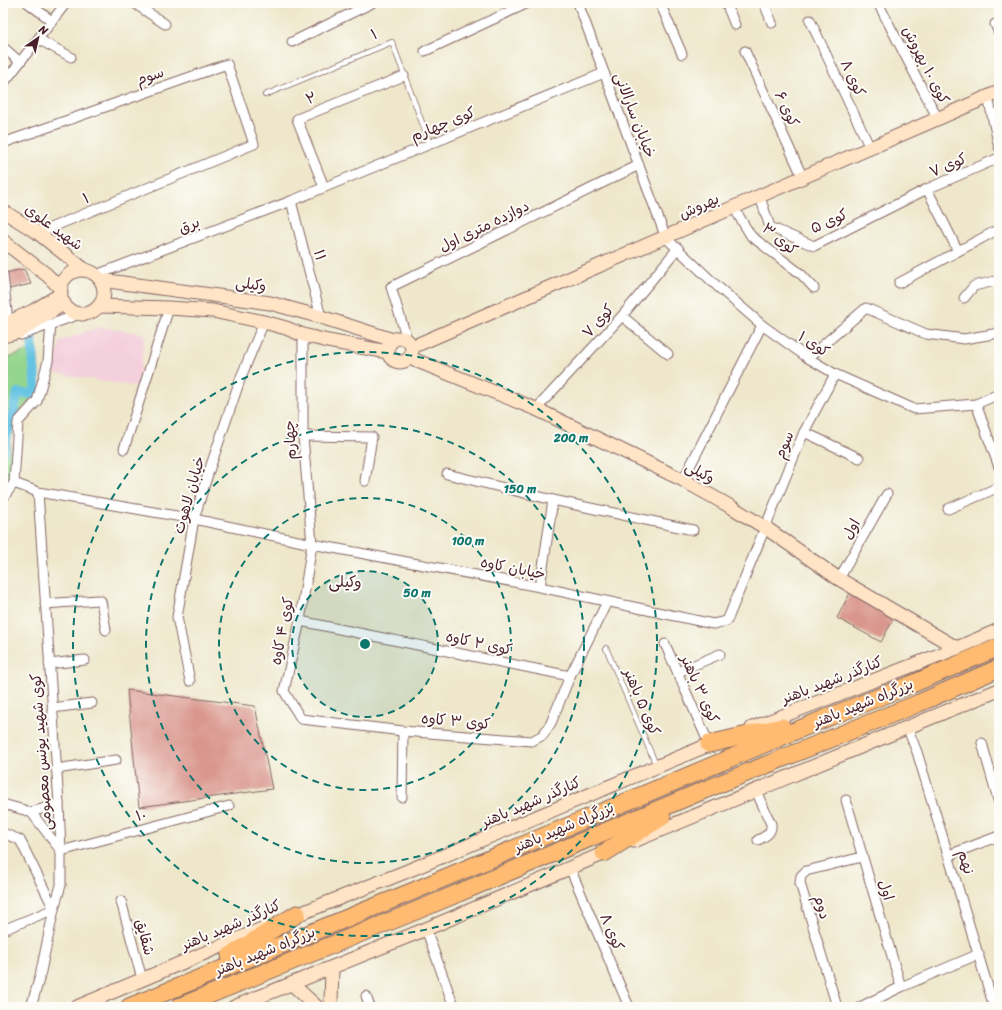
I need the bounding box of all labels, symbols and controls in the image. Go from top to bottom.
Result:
north arrow [18,18,58,58]
text: N [34,20,52,40]
street label: ۱ [366,21,382,47]
street label: کوی ۱۰ بهروش [895,21,957,109]
street label: کوی ۸ [833,55,873,101]
street label: سوم [132,59,168,93]
street label: خیابان سارالانی [607,68,663,162]
street label: ۲ [301,84,321,112]
street label: کوی ۶ [767,86,807,132]
street label: کوی چهارم [407,99,479,149]
street label: کوی ۷ [925,145,971,185]
street label: ۱ [79,185,93,211]
street label: بهروش [674,186,724,226]
street label: دوازده متری اول [434,193,534,259]
street label: شهید علوی [19,197,89,257]
street label: کوی ۵ [806,201,852,241]
street label: برق [174,209,204,241]
street label: کوی ۳ [756,216,804,262]
street label: ۱۱ [306,247,334,263]
street label: وکیلی [234,269,268,299]
street label: کوی ۷ [575,298,621,344]
street label: کوی ۱ [793,324,835,364]
street label: چهارم [276,420,304,460]
text: 200 m [553,427,589,449]
street label: سوم [767,427,801,463]
street label: خیابان لاهوت [165,453,213,537]
street label: وکیلی [680,453,720,491]
text: 150 m [504,478,537,500]
street label: اول [835,514,867,544]
text: 100 m [452,530,485,552]
street label: خیابان کاوه [478,549,548,587]
district label: وکیلی [328,567,362,596]
text: 50 m [403,582,431,604]
street label: کوی ۴ کاوه [263,595,301,667]
street label: کوی ۲ کاوه [443,623,515,663]
centre of rings [358,637,372,651]
street label: کوی ۳ باهنر [672,649,727,728]
street label: کنارگذر شهید باهنر [776,649,886,712]
street label: کوی ۵ باهنر [615,662,668,740]
street label: بزرگراه شهید باهنر [807,671,917,736]
street label: کوی شهید یونس معصومی [23,673,59,831]
street label: کوی ۳ کاوه [420,705,492,737]
street label: کنارگذر شهید باهنر [475,769,585,836]
street label: بزرگراه شهید باهنر [508,794,618,861]
street label: ۱۰ [133,801,149,829]
street label: نهم [950,847,982,877]
street label: اول [871,876,901,904]
street label: کنارگذر شهید باهنر [175,892,285,959]
street label: دوم [806,892,838,922]
street label: کوی ۸ [592,909,632,955]
street label: شقایق [128,916,162,958]
street label: بزرگراه شهید باهنر [209,919,319,984]

